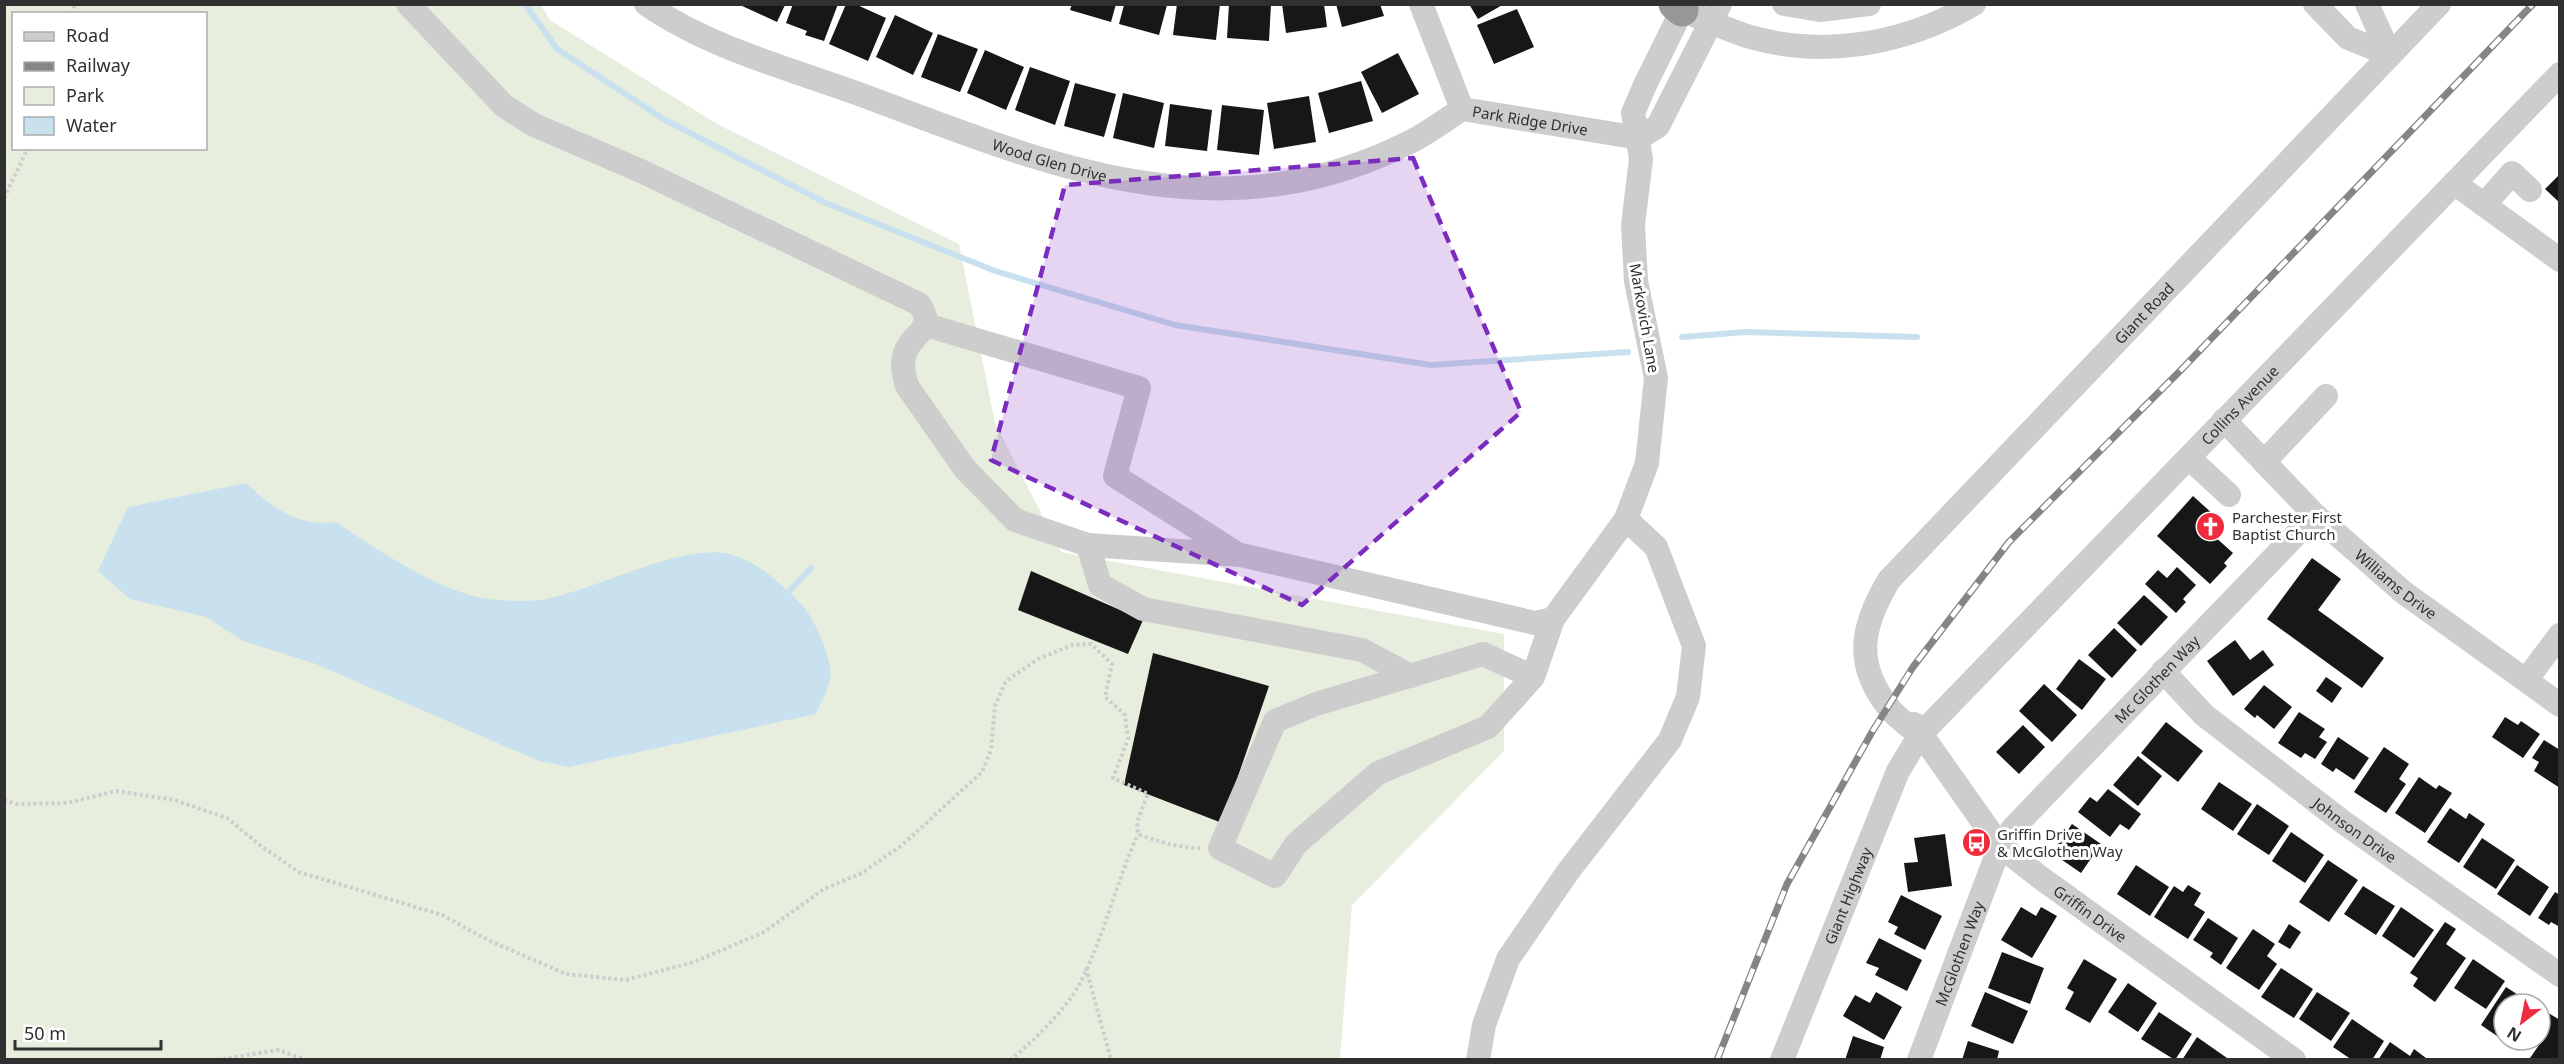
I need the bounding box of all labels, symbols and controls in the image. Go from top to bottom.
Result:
legend [12,12,207,150]
text: Road [66,23,109,47]
text: Railway [66,53,131,77]
text: Park [66,83,104,107]
street label: Park Ridge Drive [1471,101,1589,139]
text: Water [66,113,117,137]
street label: Wood Glen Drive [990,134,1109,186]
street label: Markovich Lane [1626,262,1664,374]
street label: Giant Road [2110,278,2178,348]
street label: Collins Avenue [2196,361,2283,449]
place label: Parchester First Baptist Church [2232,507,2343,544]
church icon: Parchester First Baptist Church [2195,510,2227,542]
street label: Williams Drive [2351,545,2441,623]
street label: Mc Glothen Way [2110,631,2204,727]
street label: Johnson Drive [2308,792,2401,867]
place label: Griffin Drive & McGlothen Way [1997,824,2123,861]
bus stop icon: Griffin Drive & McGlothen Way [1960,827,1992,859]
street label: Giant Highway [1819,844,1877,947]
street label: Griffin Drive [2050,880,2131,947]
street label: McGlothen Way [1930,898,1988,1009]
north arrow [2492,992,2552,1052]
scale bar [15,1013,160,1051]
text: 50 m [24,1021,66,1045]
text: N [2503,1022,2525,1047]

